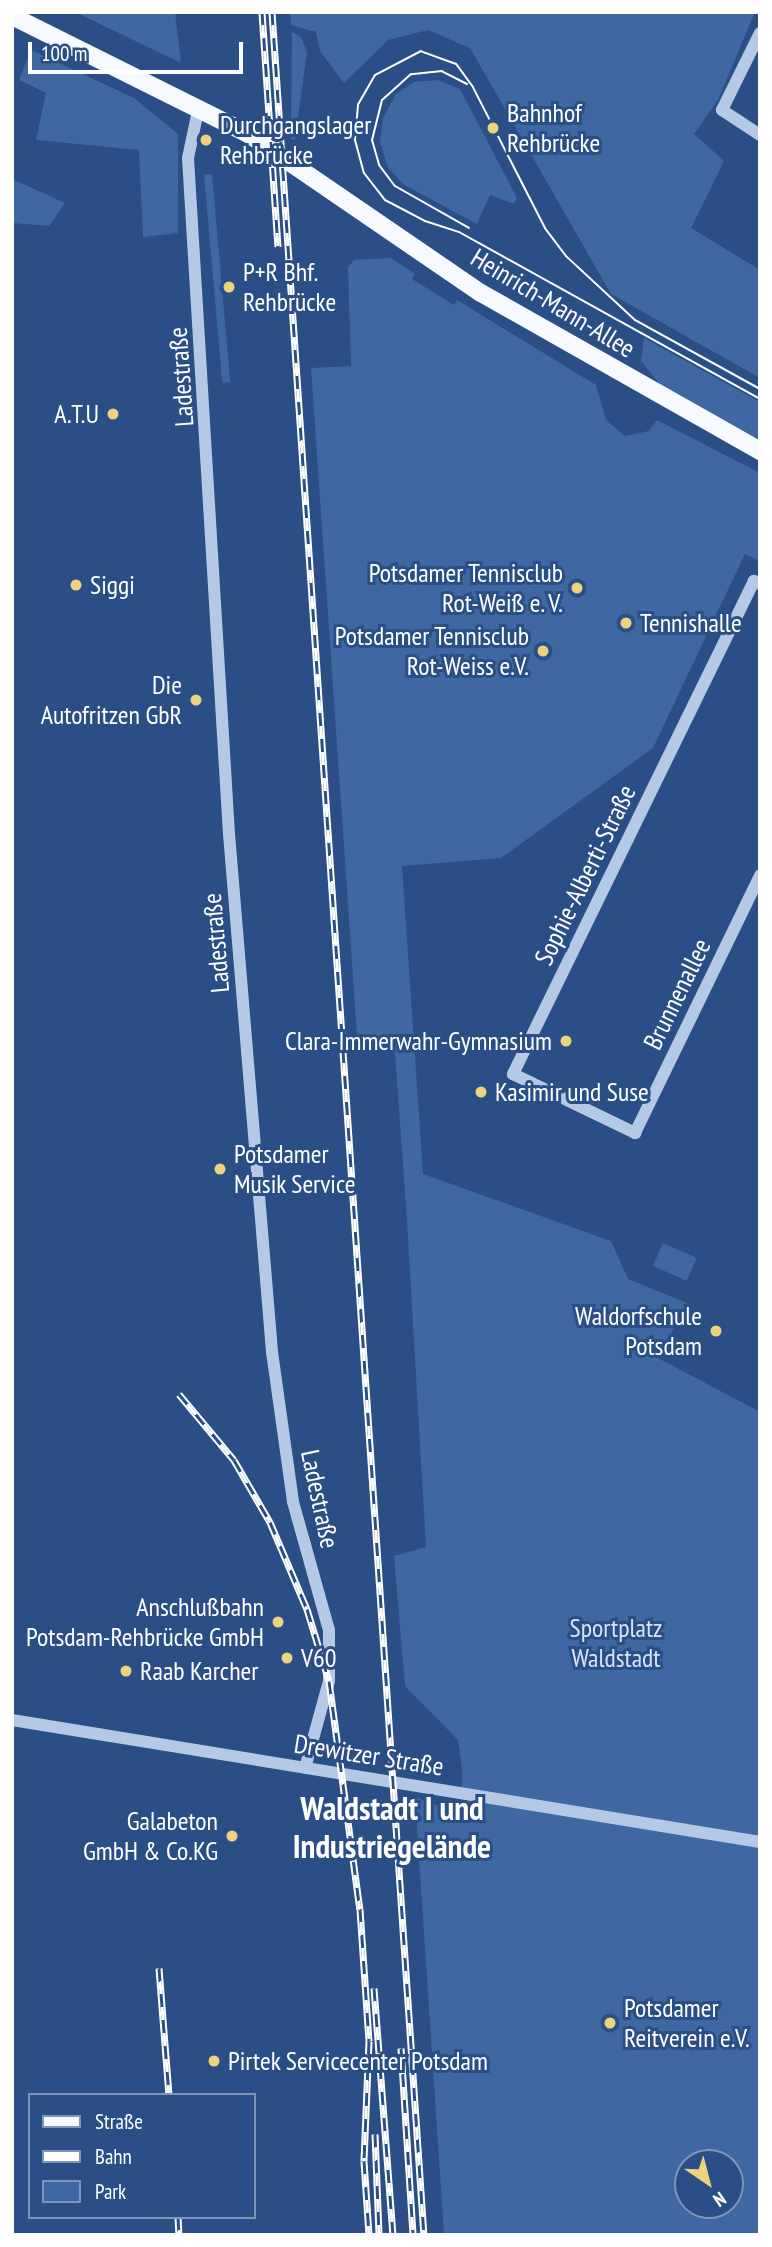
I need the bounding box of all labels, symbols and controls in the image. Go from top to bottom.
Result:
scale bar [32,28,247,72]
text: 100 m [41,40,87,67]
place label: Bahnhof Rehbrücke [507,97,600,158]
place label: Durchgangslager Rehbrücke [220,109,371,170]
marker: Bahnhof Rehbrücke [485,120,501,136]
marker: Durchgangslager Rehbrücke [198,132,214,148]
street label: Heinrich-Mann-Allee [465,242,641,364]
place label: P+R Bhf. Rehbrücke [243,256,336,318]
marker: P+R Bhf. Rehbrücke [221,279,237,295]
street label: Ladestraße [162,326,200,428]
place label: A.T.U [54,398,99,430]
marker: A.T.U [105,406,121,422]
place label: Potsdamer Tennisclub Rot-Weiß e. V. [368,557,563,618]
place label: Siggi [90,569,135,601]
marker: Siggi [68,577,84,593]
marker: Potsdamer Tennisclub Rot-Weiß e. V. [569,580,585,596]
place label: Tennishalle [640,607,742,639]
marker: Tennishalle [618,615,634,631]
place label: Potsdamer Tennisclub Rot-Weiss e.V. [334,620,529,682]
marker: Potsdamer Tennisclub Rot-Weiss e.V. [535,643,551,659]
place label: Die Autofritzen GbR [41,669,182,730]
marker: Die Autofritzen GbR [188,692,204,708]
street label: Sophie-Alberti-Straße [528,780,642,970]
street label: Ladestraße [196,892,236,994]
street label: Brunnenallee [637,933,717,1055]
place label: Clara-Immerwahr-Gymnasium [285,1025,552,1057]
marker: Clara-Immerwahr-Gymnasium [558,1033,574,1049]
place label: Kasimir und Suse [495,1076,649,1108]
marker: Kasimir und Suse [473,1084,489,1100]
place label: Potsdamer Musik Service [234,1138,356,1200]
marker: Potsdamer Musik Service [212,1161,228,1177]
place label: Waldorfschule Potsdam [575,1300,702,1362]
marker: Waldorfschule Potsdam [708,1323,724,1339]
street label: Ladestraße [294,1447,346,1551]
place label: Anschlußbahn Potsdam-Rehbrücke GmbH [26,1591,264,1652]
park label: Sportplatz Waldstadt [570,1612,662,1674]
marker: Anschlußbahn Potsdam-Rehbrücke GmbH [270,1614,286,1630]
place label: V60 [301,1642,336,1674]
marker: V60 [279,1650,295,1666]
place label: Raab Karcher [140,1655,258,1687]
marker: Raab Karcher [118,1663,134,1679]
street label: Drewitzer Straße [292,1728,446,1782]
district label: Waldstadt I und Industriegelände [293,1788,491,1866]
place label: Galabeton GmbH & Co.KG [83,1805,218,1867]
marker: Galabeton GmbH & Co.KG [224,1828,240,1844]
place label: Potsdamer Reitverein e.V. [624,1992,750,2054]
marker: Potsdamer Reitverein e.V. [602,2015,618,2031]
place label: Pirtek Servicecenter Potsdam [228,2045,488,2077]
marker: Pirtek Servicecenter Potsdam [206,2053,222,2069]
legend [28,2093,256,2219]
text: Straße [95,2108,143,2135]
text: Bahn [95,2143,132,2170]
north arrow [674,2149,744,2219]
text: Park [95,2178,126,2205]
text: N [709,2187,731,2212]

